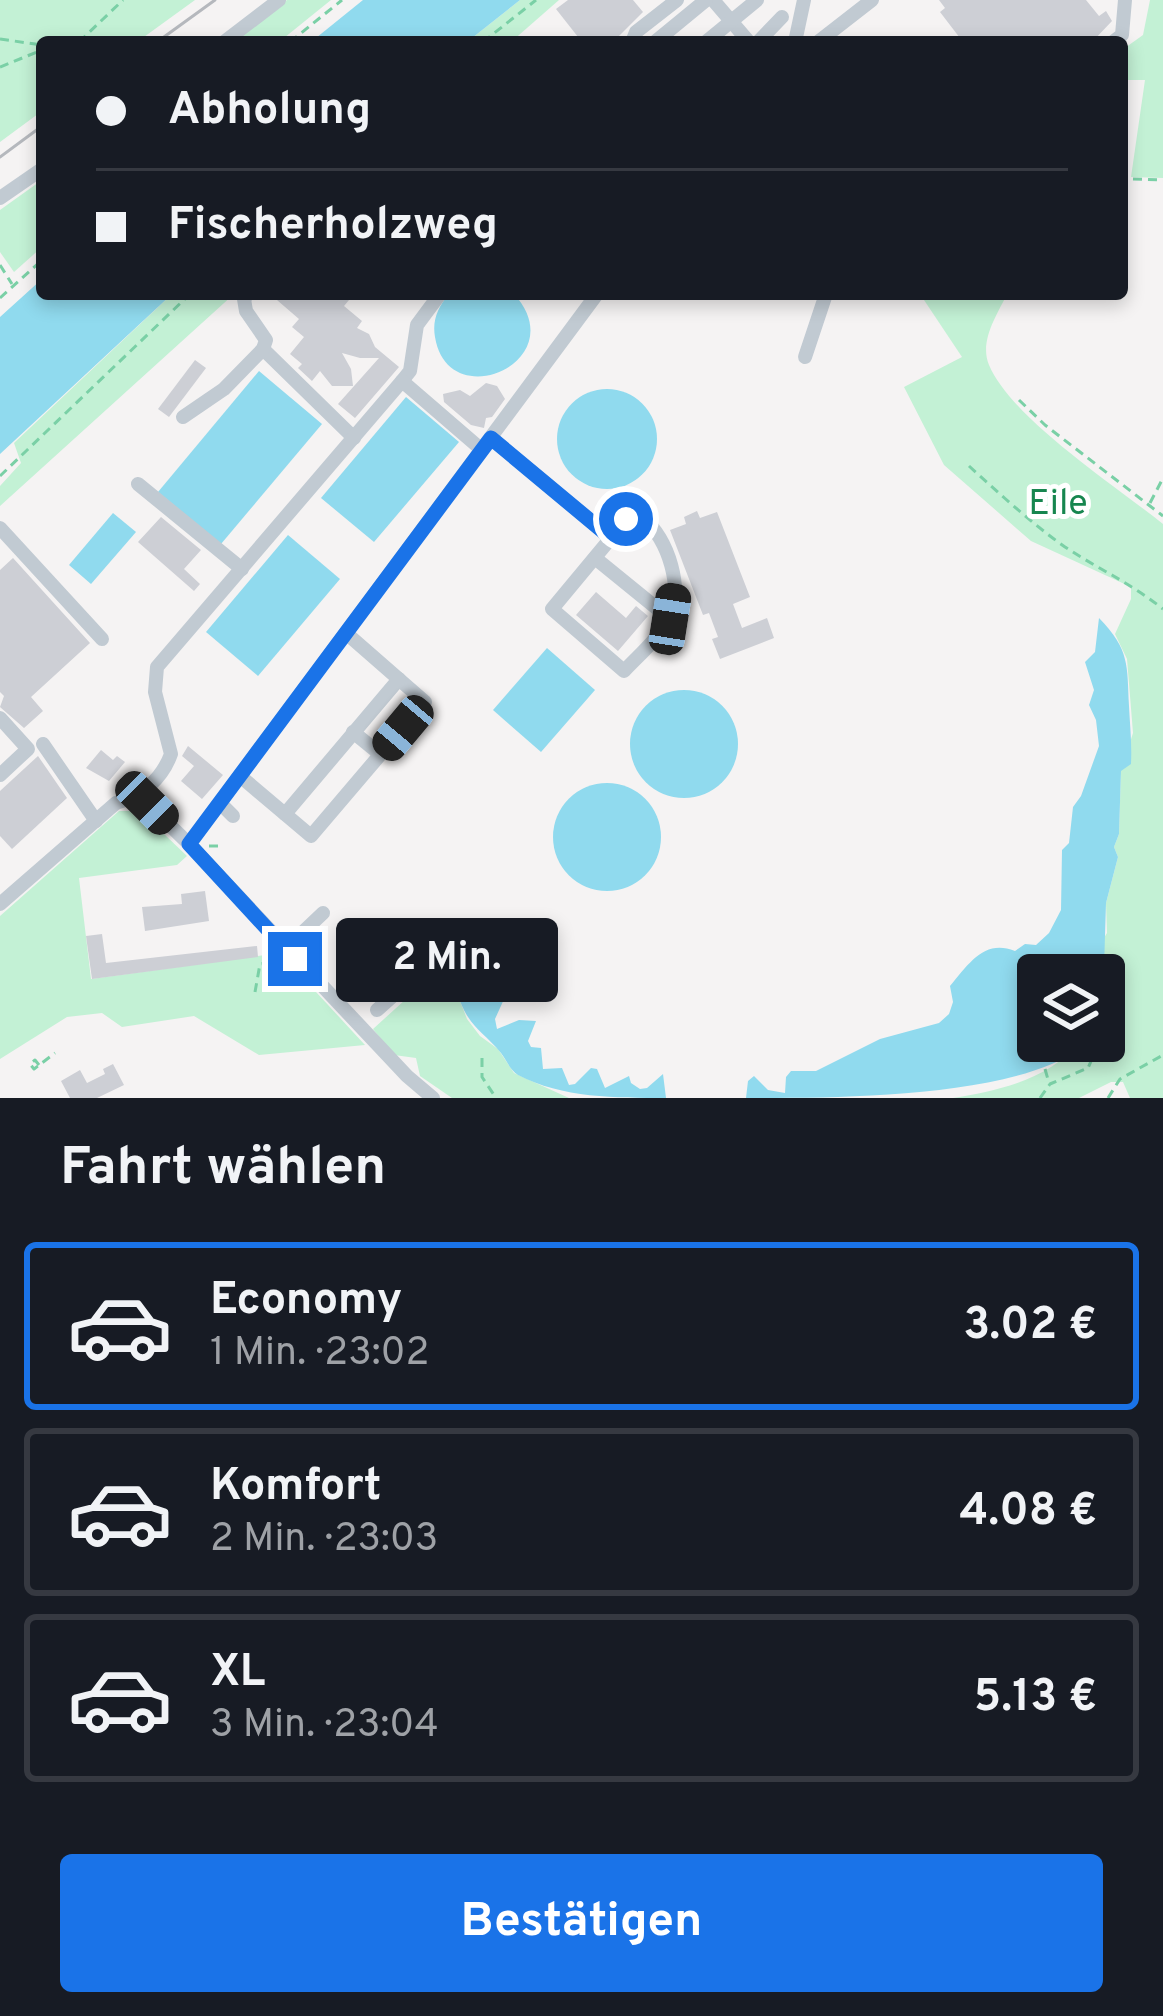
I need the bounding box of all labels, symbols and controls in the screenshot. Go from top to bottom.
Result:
text: Abholung [168,83,371,140]
text: Fischerholzweg [168,198,498,255]
park label: Eile [1028,482,1088,528]
route start [599,492,653,546]
car [647,581,693,657]
car [366,689,440,767]
car [109,765,185,841]
callout: 2 Min. [337,917,559,1001]
route end [268,932,322,986]
text: 2 Min. [392,935,502,984]
map controls [1017,954,1125,1062]
button: layers [1017,954,1125,1062]
text: Fahrt wählen [60,1135,386,1204]
icon: car [66,1272,174,1380]
text: Economy [210,1273,402,1330]
text: 3.02 € [963,1298,1097,1355]
text: 1 Min. · 23:02 [210,1330,429,1379]
icon: car [66,1458,174,1566]
text: Komfort [210,1459,382,1516]
text: 4.08 € [960,1484,1097,1541]
text: 2 Min. · 23:03 [210,1516,438,1565]
icon: car [66,1644,174,1752]
text: XL [210,1645,265,1702]
text: 5.13 € [974,1670,1097,1727]
text: 3 Min. · 23:04 [210,1702,439,1751]
button: Bestätigen [60,1854,1103,1992]

